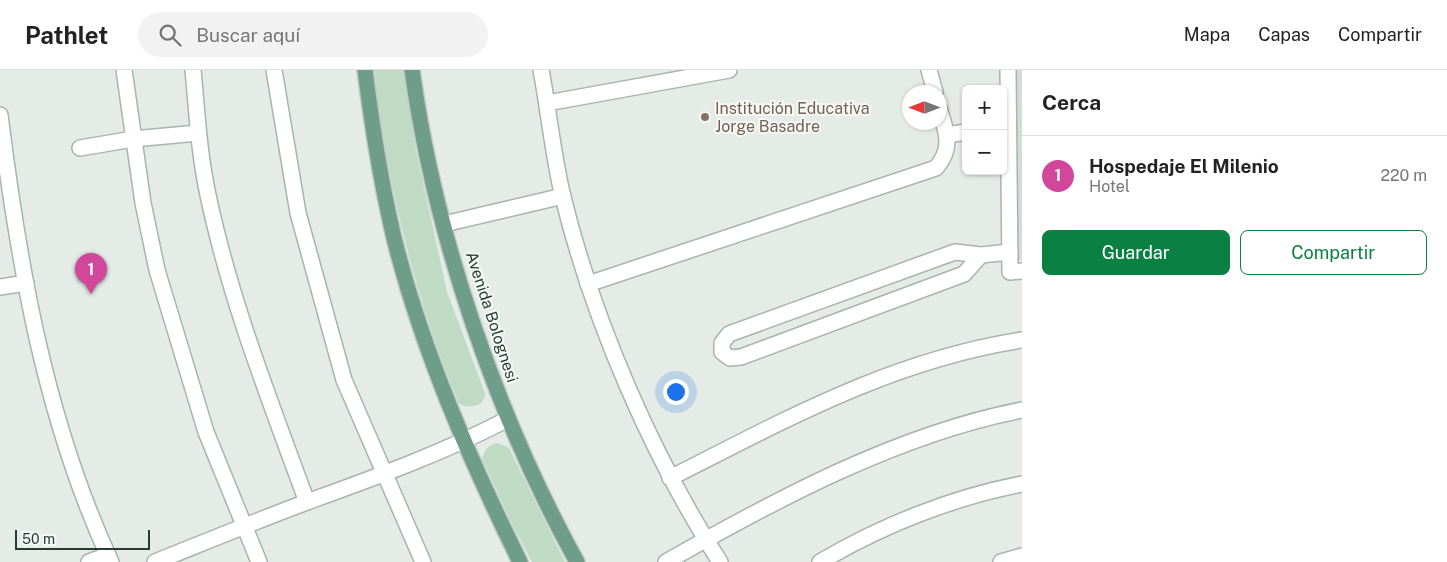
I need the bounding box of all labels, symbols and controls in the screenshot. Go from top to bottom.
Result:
search box [138,12,488,57]
text: Pathlet [25,21,108,49]
icon: search [156,21,184,49]
text: Buscar aquí [196,24,300,46]
text: Mapa [1184,24,1230,45]
text: Capas [1258,24,1310,45]
text: Compartir [1338,24,1422,45]
north arrow [902,85,947,130]
map controls [962,85,1007,175]
button: + [962,85,1007,130]
text: Cerca [1042,90,1101,115]
place label: Institución Educativa Jorge Basadre [715,99,870,136]
marker: Institución Educativa Jorge Basadre [699,111,711,123]
button: − [962,130,1007,175]
text: Hospedaje El Milenio [1089,155,1279,177]
text: 1 [1055,166,1061,185]
text: 220 m [1380,166,1427,185]
text: Hotel [1089,177,1130,196]
button: Guardar [1042,230,1230,275]
button: Compartir [1240,230,1427,275]
street label: Avenida Bolognesi [462,249,522,385]
pin: 1 [75,253,107,294]
your location [663,379,689,405]
scale bar [15,527,150,550]
text: 50 m [22,531,55,547]

